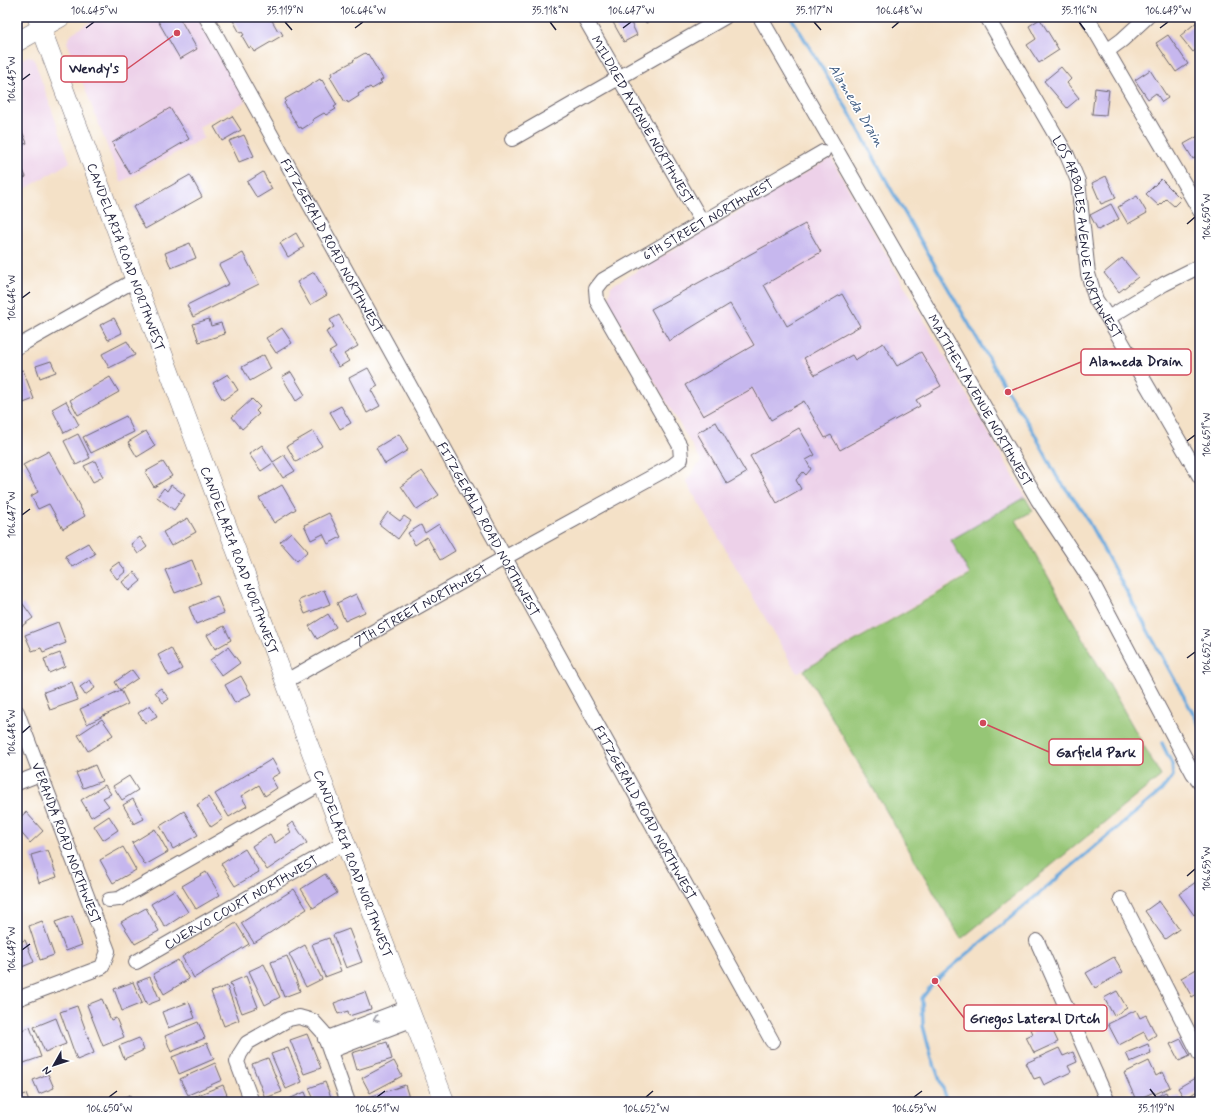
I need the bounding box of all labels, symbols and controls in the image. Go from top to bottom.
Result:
text: 106.645°W [71,4,117,18]
text: 35.119°N [267,4,303,18]
text: 106.646°W [340,4,386,18]
text: 35.118°N [532,4,569,18]
text: 106.647°W [608,4,654,18]
text: 35.117°N [796,4,833,18]
text: 106.648°W [876,4,922,18]
text: 35.116°N [1061,4,1097,18]
text: 106.649°W [1145,4,1191,18]
street label: MILDRED AVENUE NORTHWEST [587,33,697,207]
callout: Wendy's [61,56,127,82]
text: 106.645°W [5,57,19,103]
text: Wendy's [68,60,120,78]
water label: Alameda Drain [824,61,888,150]
street label: LOS ARBOLES AVENUE NORTHWEST [1048,133,1125,342]
street label: FITZGERALD ROAD NORTHWEST [276,156,386,337]
street label: CANDELARIA ROAD NORTHWEST [82,161,168,354]
street label: 6TH STREET NORTHWEST [640,175,778,265]
text: 106.650°W [1200,194,1214,240]
text: 106.646°W [5,275,19,321]
street label: MATTHEW AVENUE NORTHWEST [923,312,1036,490]
callout: Alameda Drain [1081,349,1191,375]
text: Alameda Drain [1089,353,1184,371]
text: 106.651°W [1200,413,1214,457]
street label: FITZGERALD ROAD NORTHWEST [433,439,543,620]
street label: CANDELARIA ROAD NORTHWEST [196,464,281,657]
text: 106.647°W [5,492,19,538]
street label: 7TH STREET NORTHWEST [352,562,492,650]
text: 106.652°W [1200,629,1214,675]
text: 106.648°W [5,710,19,756]
street label: FITZGERALD ROAD NORTHWEST [589,723,700,904]
callout: Garfield Park [1049,739,1143,765]
text: Garfield Park [1056,744,1136,762]
street label: VERANDA ROAD NORTHWEST [27,760,104,927]
street label: CANDELARIA ROAD NORTHWEST [309,768,396,961]
text: 106.653°W [1200,847,1214,891]
street label: CUERVO COURT NORTHWEST [162,852,322,954]
text: 106.649°W [5,927,19,973]
callout: Griegos Lateral Ditch [964,1005,1107,1031]
text: Griegos Lateral Ditch [970,1010,1100,1030]
one-way arrow [373,1015,380,1023]
north arrow [34,1045,74,1085]
text: N [39,1063,55,1078]
text: 106.650°W [86,1102,132,1116]
text: 106.651°W [355,1102,399,1116]
text: 106.652°W [623,1102,669,1116]
text: 106.653°W [892,1102,936,1116]
text: 35.119°N [1138,1102,1174,1116]

